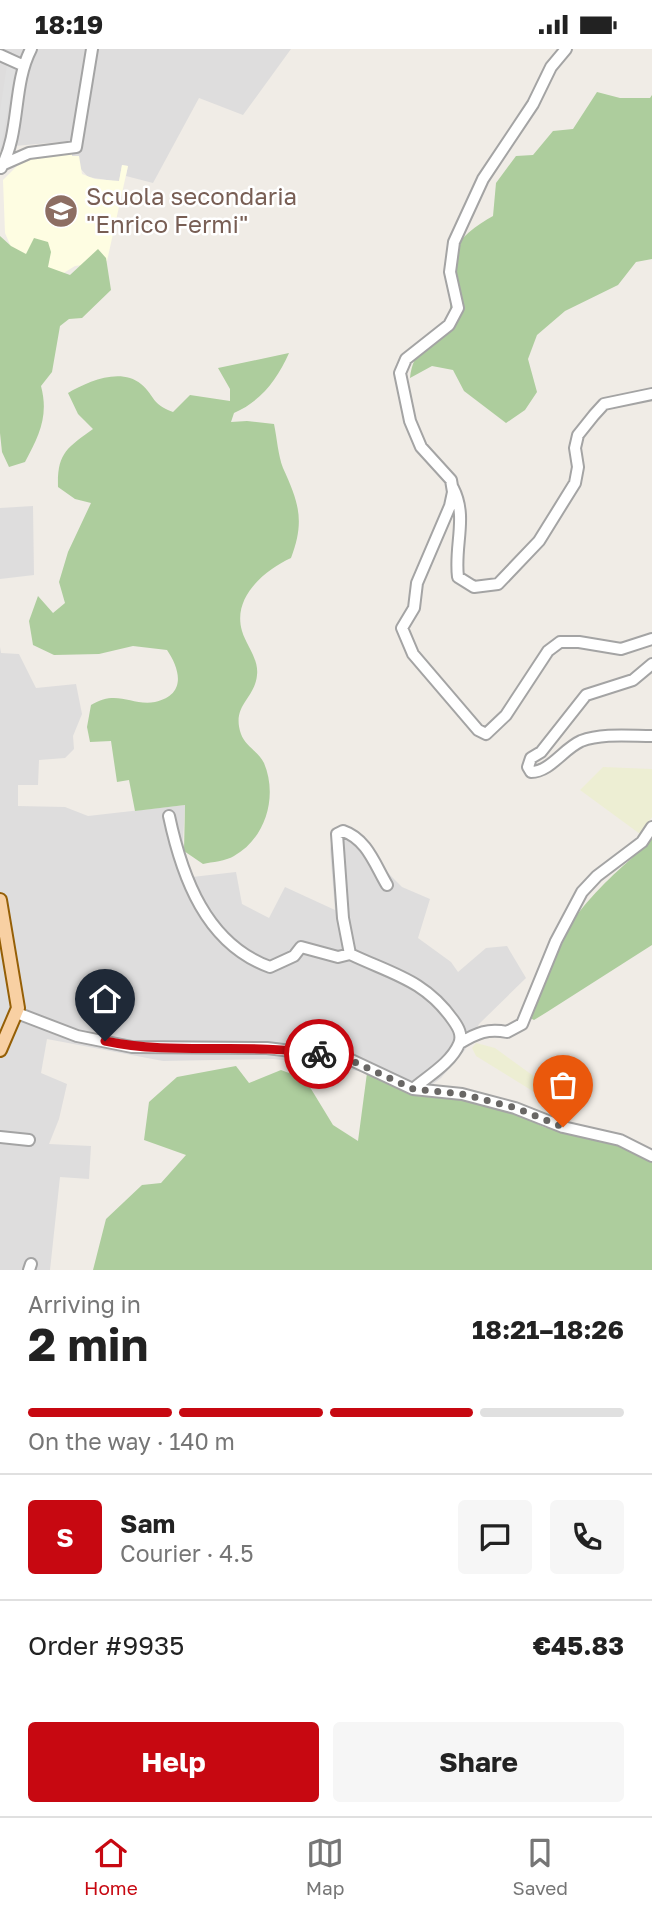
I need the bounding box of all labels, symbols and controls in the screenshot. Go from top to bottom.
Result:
text: 18:19 [35,9,103,40]
place label: Scuola secondaria "Enrico Fermi" [86,181,297,238]
school or university icon: Scuola secondaria "Enrico Fermi" [42,192,80,230]
pin [75,969,135,1041]
icon: home [86,980,124,1018]
courier [284,1019,354,1089]
icon: bike [300,1035,338,1073]
pin [533,1055,593,1127]
icon: bag [544,1066,582,1104]
text: Arriving in [28,1290,141,1318]
text: 18:21–18:26 [472,1314,624,1345]
text: 2 min [28,1316,148,1371]
text: On the way · 140 m [28,1427,235,1455]
button: chat [458,1500,532,1574]
button: phone [550,1500,624,1574]
text: Sam [120,1508,175,1539]
text: S [56,1522,74,1553]
text: Courier · 4.5 [120,1539,253,1567]
text: Order #9935 [28,1630,184,1661]
text: €45.83 [533,1630,624,1661]
button: Help [28,1722,319,1802]
button: Share [333,1722,624,1802]
tab: Home [84,1834,138,1899]
tab: Map [306,1834,344,1899]
tab: Saved [512,1834,568,1899]

